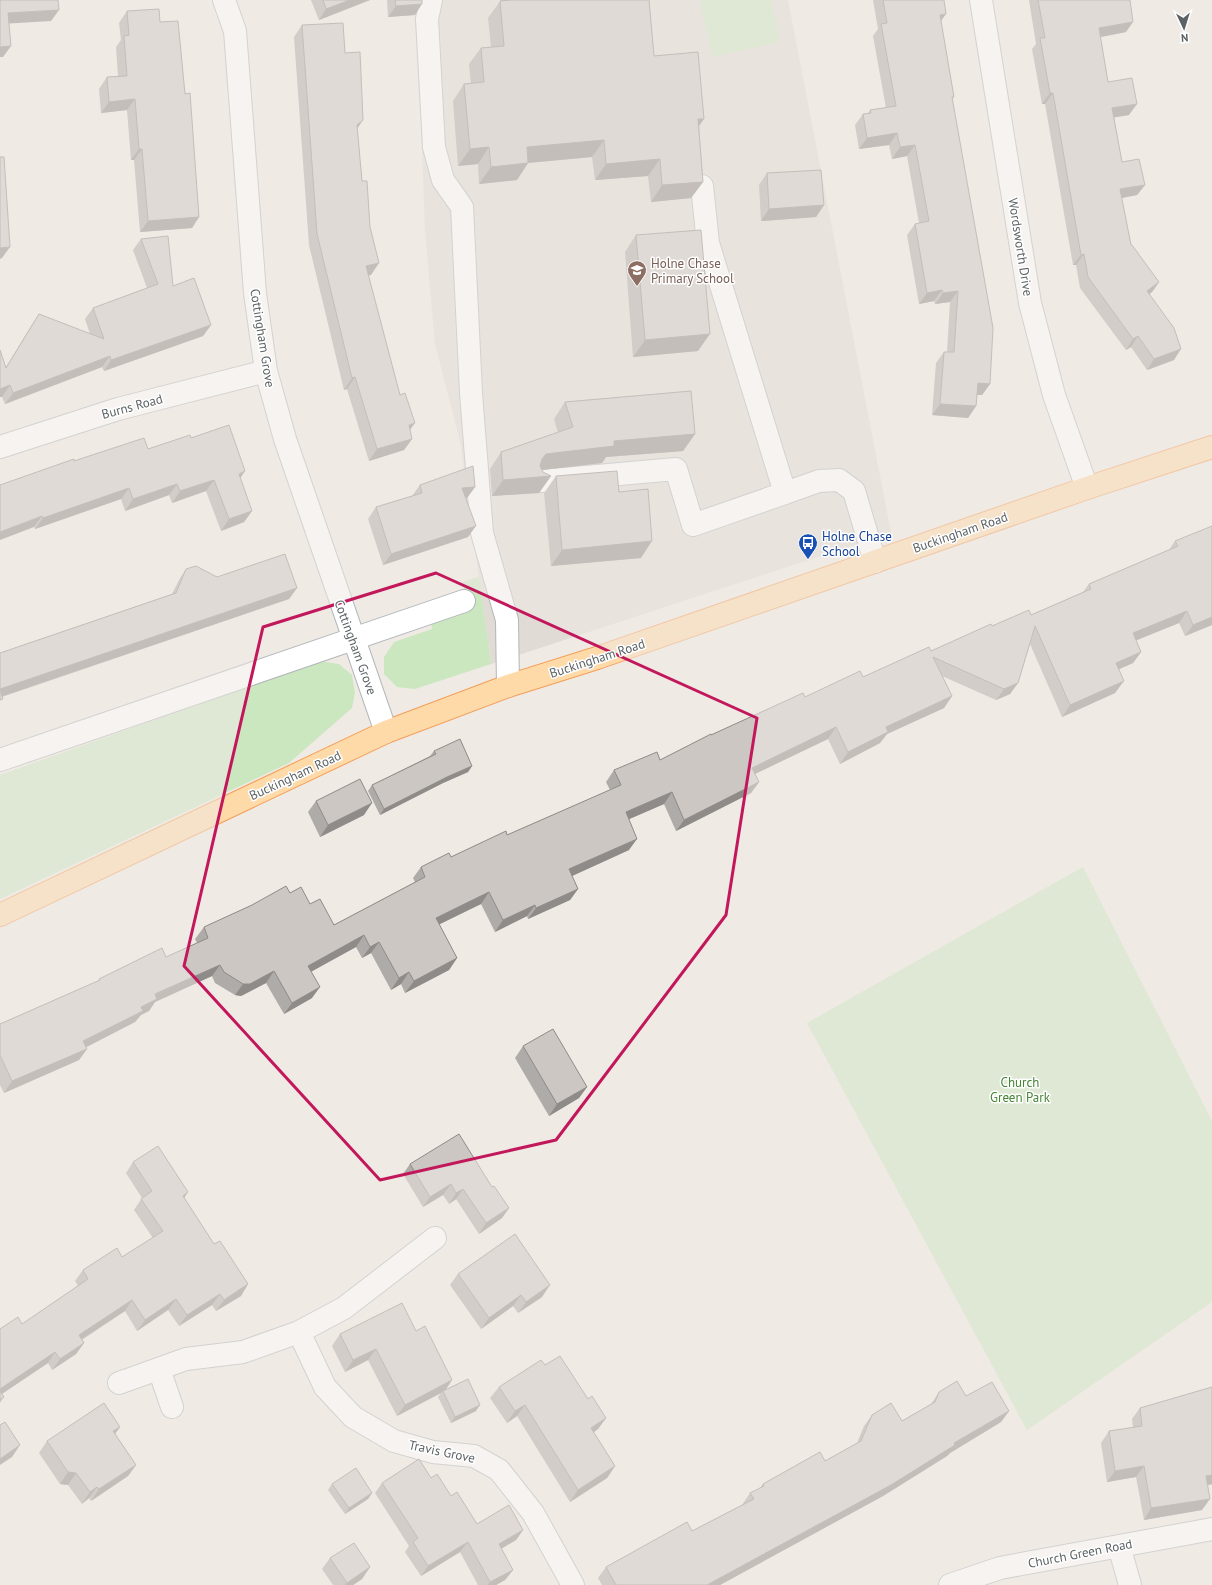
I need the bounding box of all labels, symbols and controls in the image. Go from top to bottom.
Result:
north arrow [1164,8,1204,48]
text: N [1181,31,1189,45]
street label: Wordsworth Drive [1004,197,1037,297]
place label: Holne Chase Primary School [651,255,734,287]
school or university icon: Holne Chase Primary School [626,259,648,287]
street label: Cottingham Grove [246,287,279,389]
street label: Burns Road [100,390,165,423]
street label: Buckingham Road [910,508,1010,557]
place label: Holne Chase School [822,528,892,560]
bus stop icon: Holne Chase School [797,532,819,560]
street label: Cottingham Grove [330,597,381,697]
street label: Buckingham Road [547,635,647,682]
street label: Buckingham Road [247,747,344,804]
park label: Church Green Park [990,1074,1051,1106]
street label: Travis Grove [407,1436,477,1467]
street label: Church Green Road [1026,1535,1134,1572]

